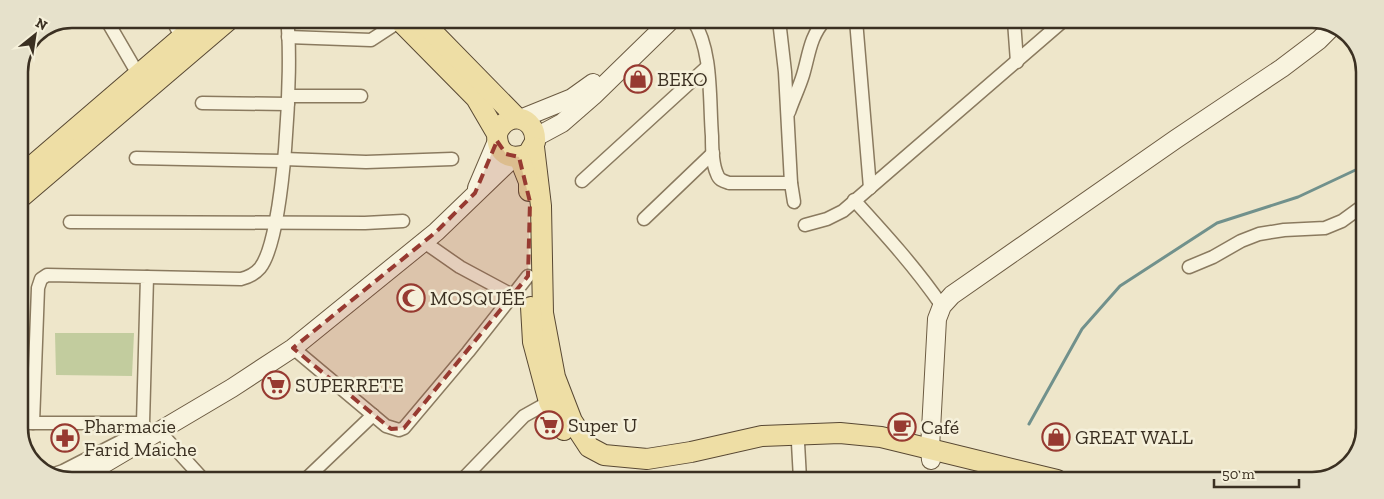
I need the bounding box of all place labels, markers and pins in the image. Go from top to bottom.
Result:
shop icon: BEKO [623,64,653,94]
place label: BEKO [657,67,708,91]
mosque icon: MOSQUÉE [396,283,426,313]
place label: MOSQUÉE [430,286,525,310]
supermarket icon: SUPERRETE [261,370,291,400]
place label: SUPERRETE [295,373,404,397]
supermarket icon: Super U [534,410,564,440]
cafe icon: Café [887,412,917,442]
place label: Super U [568,413,637,437]
place label: Pharmacie Farid Maiche [84,414,197,461]
place label: Café [921,415,959,439]
shop icon: GREAT WALL [1041,422,1071,452]
pharmacy icon: Pharmacie Farid Maiche [50,423,80,453]
place label: GREAT WALL [1075,425,1193,449]

